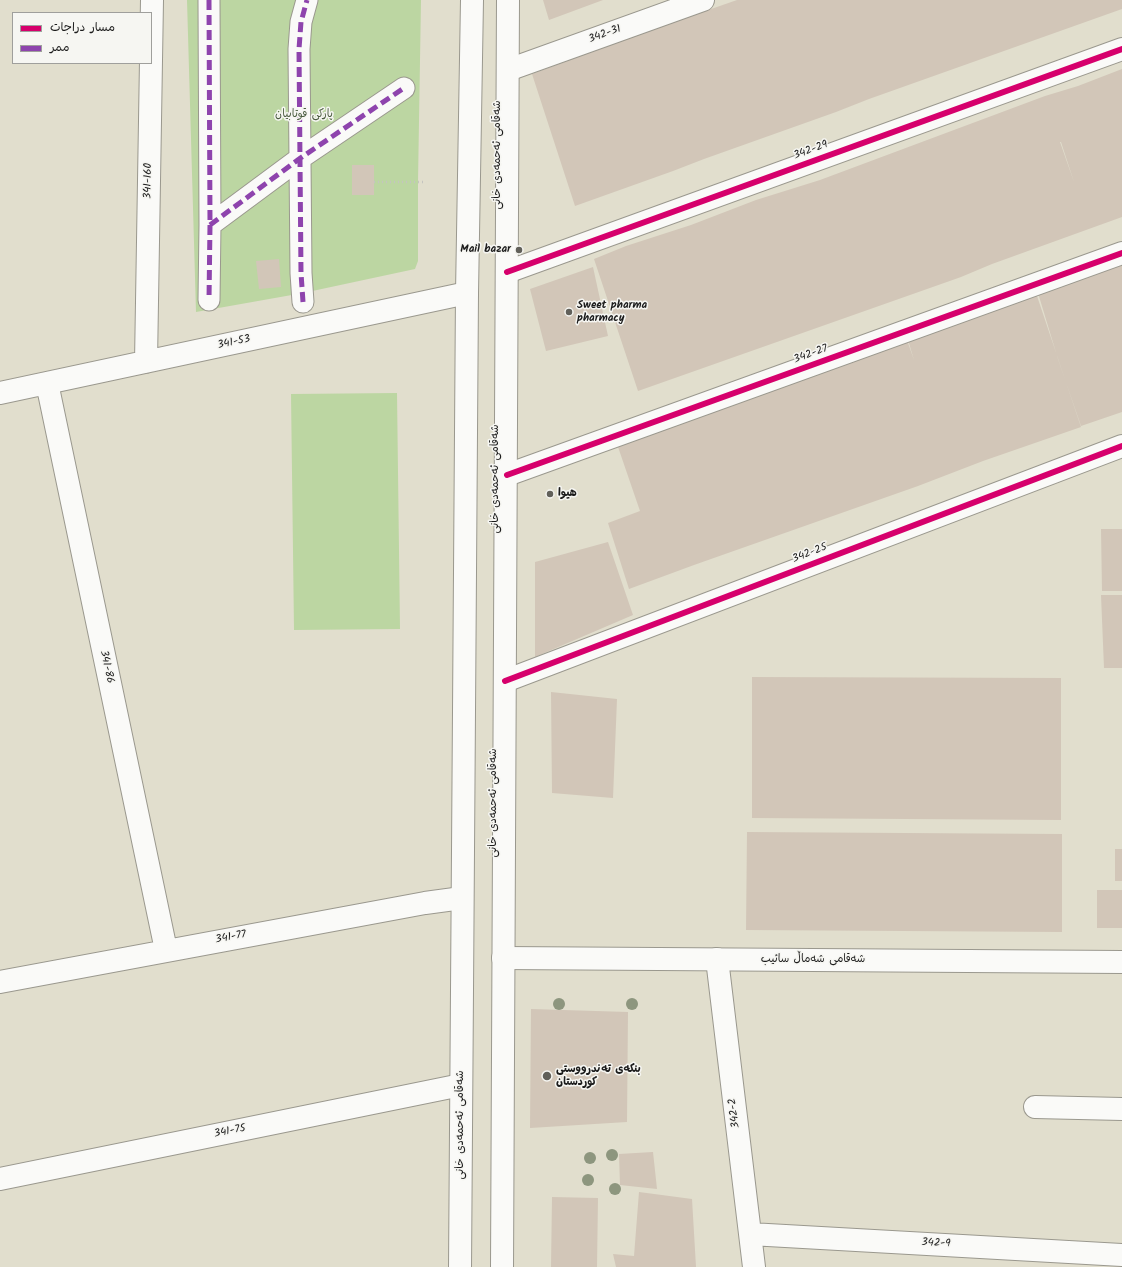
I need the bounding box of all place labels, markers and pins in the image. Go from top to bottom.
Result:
place label: Mail bazar [460,243,511,257]
marker: Mail bazar [514,245,524,255]
place label: Sweet pharma pharmacy [577,299,647,325]
marker: Sweet pharma pharmacy [564,307,574,317]
place label: هيوا [558,487,577,501]
marker: هيوا [545,489,555,499]
place label: بنکەی تەندرووستی کوردستان [556,1063,641,1089]
marker: بنکەی تەندرووستی کوردستان [541,1070,553,1082]

